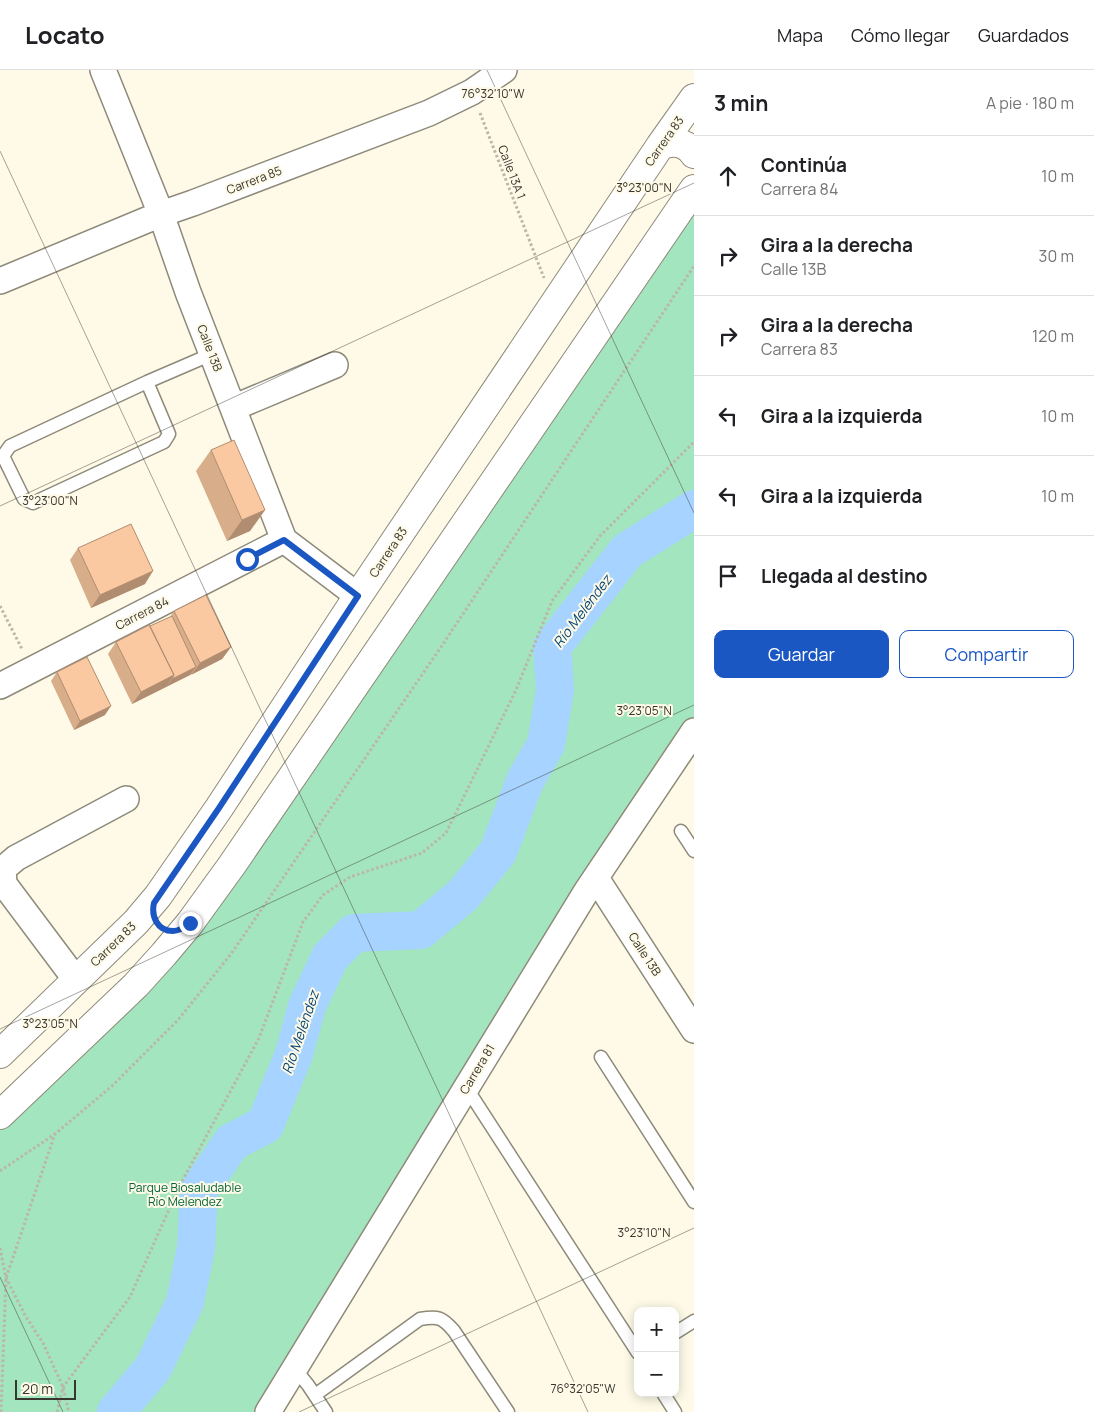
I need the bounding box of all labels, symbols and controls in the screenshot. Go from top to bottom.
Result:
text: Locato [25,18,105,51]
text: Mapa [777,23,823,47]
text: Cómo llegar [851,23,950,47]
text: Guardados [978,23,1069,47]
text: 76°32'10"W [462,85,525,102]
text: 3 min [714,89,768,117]
text: A pie · 180 m [986,92,1074,114]
street label: Carrera 83 [641,113,687,169]
street label: Calle 13A 1 [494,143,530,201]
text: Continúa [761,152,847,178]
street label: Carrera 85 [224,162,284,198]
icon: ahead [714,162,742,190]
text: 10 m [1041,165,1074,187]
text: Carrera 84 [761,178,838,200]
text: 3°23'00"N [616,179,672,196]
text: Gira a la derecha [761,232,913,258]
icon: right [714,242,742,270]
text: 30 m [1039,245,1074,267]
text: Calle 13B [761,258,826,280]
text: Gira a la derecha [761,312,913,338]
street label: Calle 13B [193,322,227,374]
icon: right [714,322,742,350]
text: 120 m [1032,325,1074,347]
text: Carrera 83 [761,338,838,360]
icon: left [714,402,742,430]
text: Gira a la izquierda [761,403,922,429]
text: 10 m [1041,405,1074,427]
icon: left [714,482,742,510]
text: Gira a la izquierda [761,483,922,509]
text: 10 m [1041,485,1074,507]
text: 3°23'00"N [22,492,78,509]
street label: Carrera 83 [365,523,411,581]
route start [236,548,259,571]
icon: arrive [714,562,742,590]
text: Llegada al destino [761,563,928,589]
water label: Río Meléndez [548,569,617,651]
street label: Carrera 84 [112,592,172,634]
button: Guardar [714,630,889,678]
button: Compartir [899,630,1074,678]
text: 3°23'05"N [616,702,672,719]
route end [179,912,202,935]
street label: Carrera 83 [86,918,140,970]
street label: Calle 13B [625,929,665,979]
water label: Río Meléndez [277,987,324,1076]
text: 3°23'05"N [22,1015,78,1032]
street label: Carrera 81 [455,1041,499,1097]
park label: Parque Biosaludable Río Melendez [129,1179,241,1210]
text: 3°23'10"N [618,1224,671,1241]
map controls [634,1307,679,1397]
button: + [634,1307,679,1352]
button: − [634,1352,679,1397]
scale bar [15,1377,76,1400]
text: 20 m [22,1379,53,1398]
text: 76°32'05"W [550,1380,616,1397]

